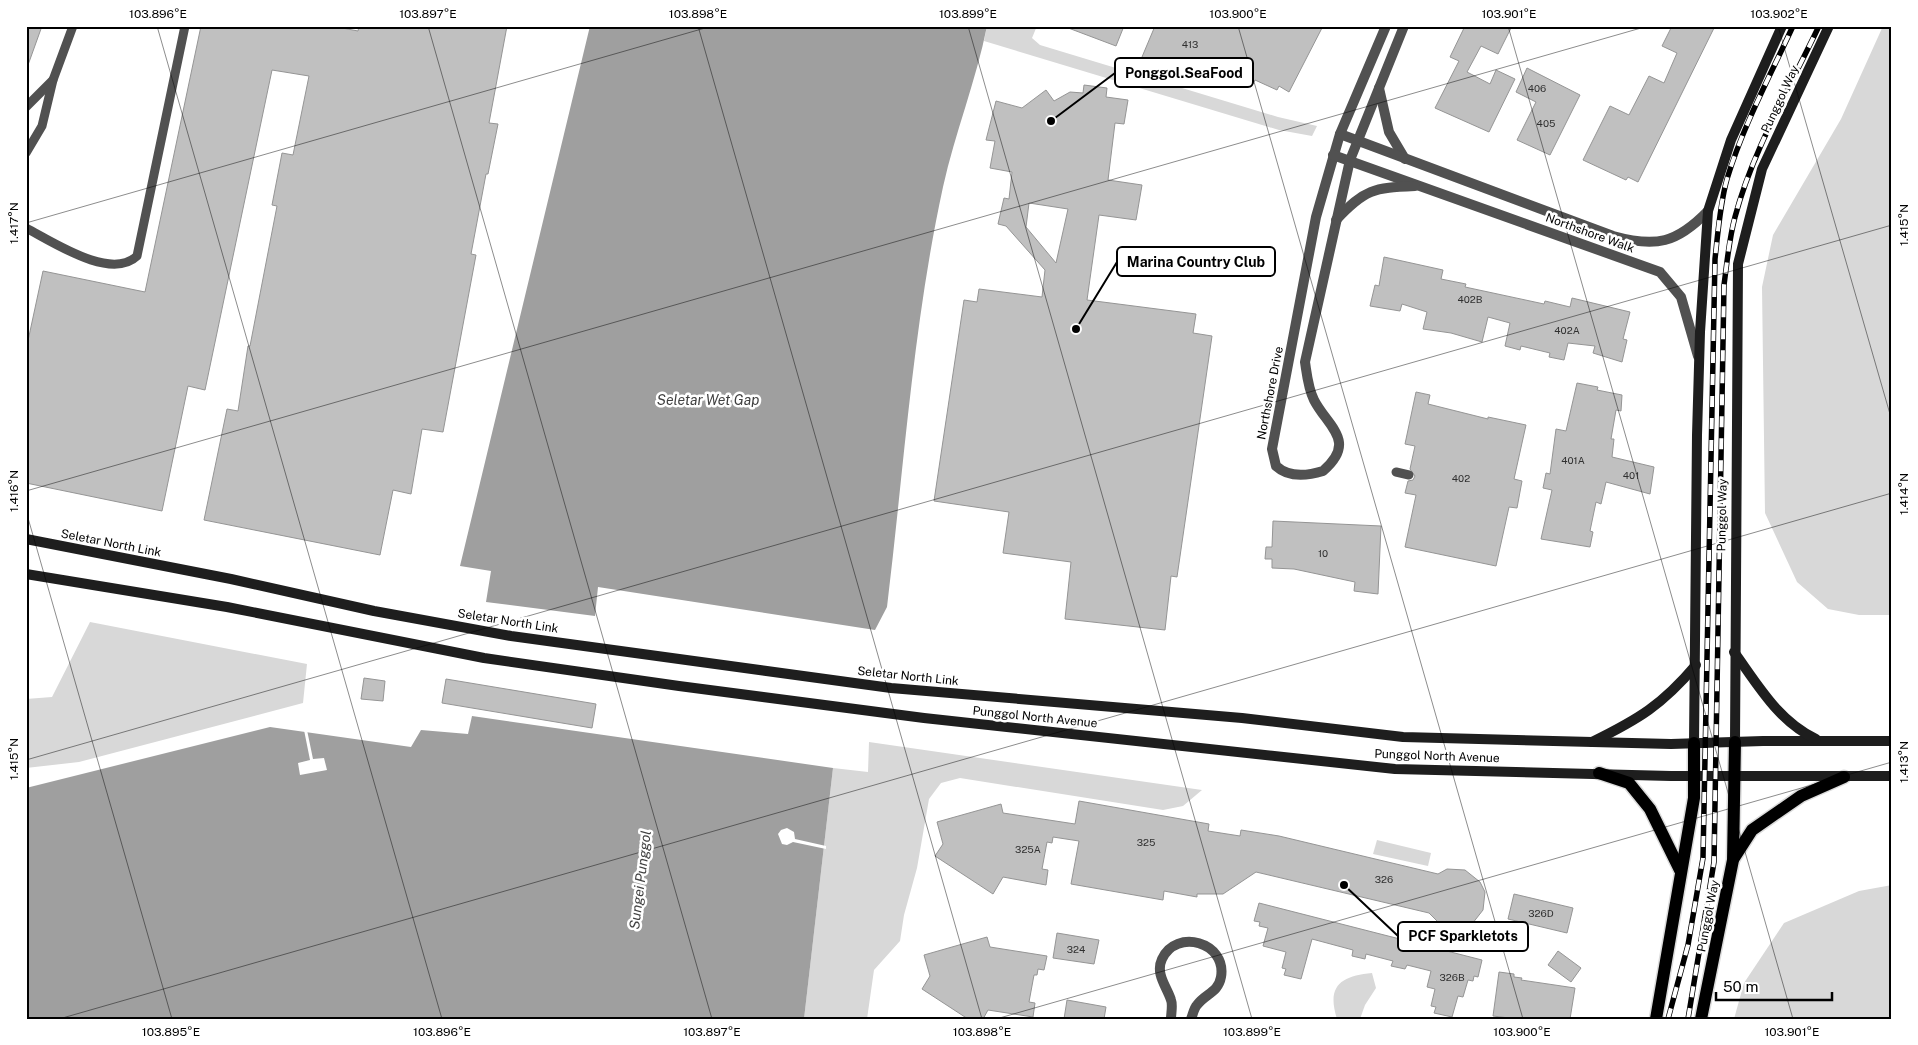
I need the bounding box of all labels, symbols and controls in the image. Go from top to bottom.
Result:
text: 103.896°E [129,7,187,21]
text: 103.897°E [399,7,457,21]
text: 103.898°E [669,7,727,21]
text: 103.899°E [939,7,997,21]
text: 103.900°E [1209,7,1267,21]
text: 103.901°E [1481,7,1537,21]
text: 103.902°E [1750,7,1808,21]
house number: 413 [1182,38,1198,50]
callout: Ponggol.SeaFood [1115,58,1253,87]
street label: Punggol Way [1758,62,1802,135]
text: Ponggol.SeaFood [1125,65,1243,81]
house number: 406 [1528,82,1546,94]
house number: 405 [1537,117,1555,129]
text: 1.417°N [7,202,21,244]
text: 1.415°N [1897,204,1911,246]
street label: Northshore Walk [1544,210,1637,256]
callout: Marina Country Club [1117,247,1275,276]
text: Marina Country Club [1127,254,1265,270]
house number: 402B [1457,293,1483,305]
house number: 402A [1554,324,1580,336]
street label: Northshore Drive [1254,345,1286,441]
water label: Seletar Wet Gap [657,392,759,408]
house number: 401A [1561,454,1585,466]
house number: 401 [1623,469,1639,481]
text: 1.416°N [7,470,21,512]
house number: 402 [1452,472,1470,484]
text: 1.414°N [1897,473,1911,515]
street label: Punggol Way [1714,478,1730,552]
street label: Seletar North Link [60,526,163,560]
house number: 10 [1318,547,1328,559]
street label: Seletar North Link [457,606,560,636]
street label: Seletar North Link [857,664,960,688]
street label: Punggol North Avenue [972,703,1098,731]
text: 1.415°N [7,738,21,780]
text: 1.413°N [1897,741,1911,783]
street label: Punggol North Avenue [1374,747,1500,765]
water label: Sungei Punggol [626,830,654,930]
house number: 325 [1137,836,1155,848]
house number: 325A [1015,843,1041,855]
house number: 326 [1375,873,1393,885]
street label: Punggol Way [1694,878,1722,953]
house number: 326D [1528,907,1554,919]
callout: PCF Sparkletots [1398,922,1528,951]
text: PCF Sparkletots [1408,928,1518,944]
house number: 324 [1067,943,1085,955]
scale bar [1716,970,1832,1002]
house number: 326B [1439,971,1465,983]
text: 50 m [1723,978,1758,995]
text: 103.895°E [142,1025,200,1039]
text: 103.896°E [413,1025,471,1039]
text: 103.897°E [683,1025,741,1039]
text: 103.898°E [953,1025,1011,1039]
text: 103.899°E [1223,1025,1281,1039]
text: 103.900°E [1493,1025,1551,1039]
text: 103.901°E [1764,1025,1820,1039]

